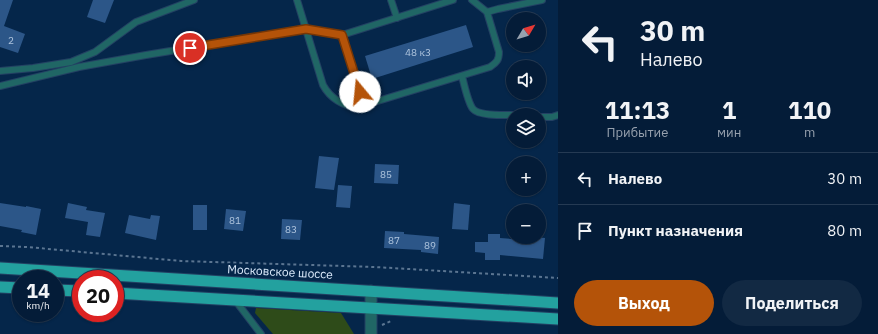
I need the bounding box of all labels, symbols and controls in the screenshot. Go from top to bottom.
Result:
north arrow [506,12,546,52]
map controls [506,12,546,244]
text: 30 m [640,12,705,49]
icon: left [574,16,626,68]
pin [173,31,207,65]
house number: 2 [8,34,14,47]
icon: arrive [179,37,201,59]
house number: 48 к3 [405,46,431,59]
text: Налево [640,48,703,71]
button: sound [506,60,546,100]
position arrow [339,71,381,113]
text: 11:13 [605,94,670,126]
text: 1 [722,94,736,126]
text: 110 [788,94,831,126]
button: layers [506,108,546,148]
text: Прибытие [607,124,668,141]
text: мин [717,124,741,141]
text: m [804,124,815,141]
button: + [506,156,546,196]
house number: 85 [380,168,392,181]
icon: left [574,168,596,190]
text: Налево [608,169,662,188]
text: 30 m [827,169,862,188]
button: − [506,204,546,244]
house number: 81 [229,214,241,227]
icon: arrive [574,220,596,242]
text: Пункт назначения [608,221,743,240]
text: 80 m [827,221,862,240]
house number: 83 [285,223,297,236]
house number: 87 [388,234,400,247]
house number: 89 [424,239,436,252]
street label: Московское шоссе [227,261,334,282]
speed limit sign: 20 [72,270,124,322]
text: 14 [26,277,50,304]
button: Выход [574,280,714,326]
button: Поделиться [722,280,862,326]
text: km/h [26,299,50,312]

